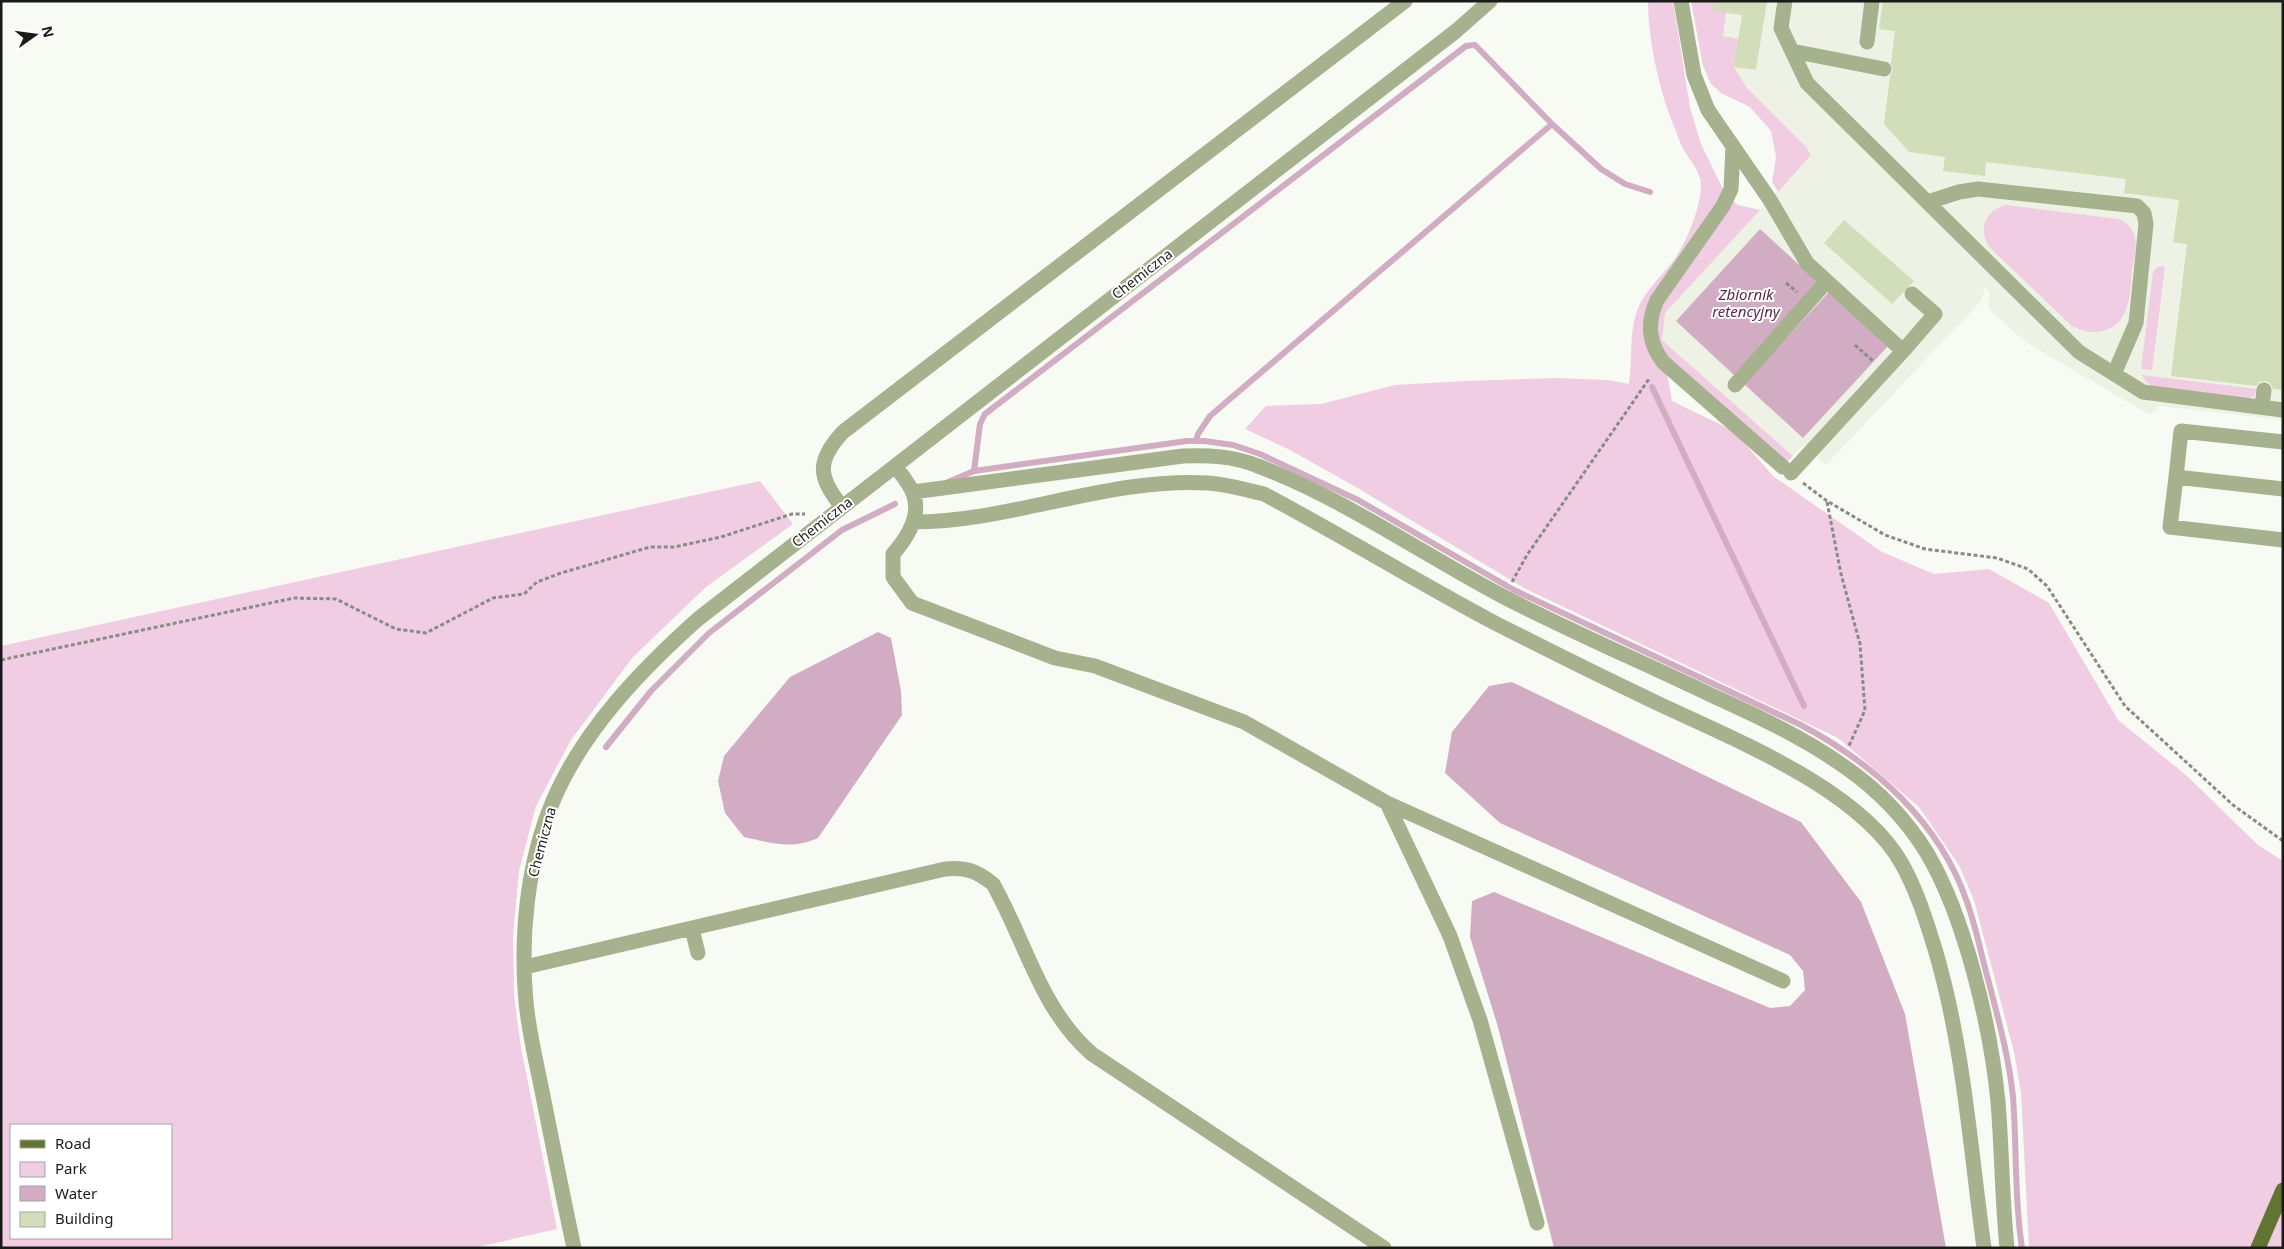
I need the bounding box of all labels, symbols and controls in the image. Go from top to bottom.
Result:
north arrow [10,10,60,60]
text: N [38,24,59,40]
street label: Chemiczna [1108,244,1176,303]
water label: Zbiornik retencyjny [1712,284,1781,321]
street label: Chemiczna [788,492,856,551]
street label: Chemiczna [523,805,560,879]
legend [10,1124,172,1239]
text: Road [55,1133,91,1153]
text: Park [55,1158,87,1178]
text: Water [55,1183,97,1203]
text: Building [55,1208,113,1228]

